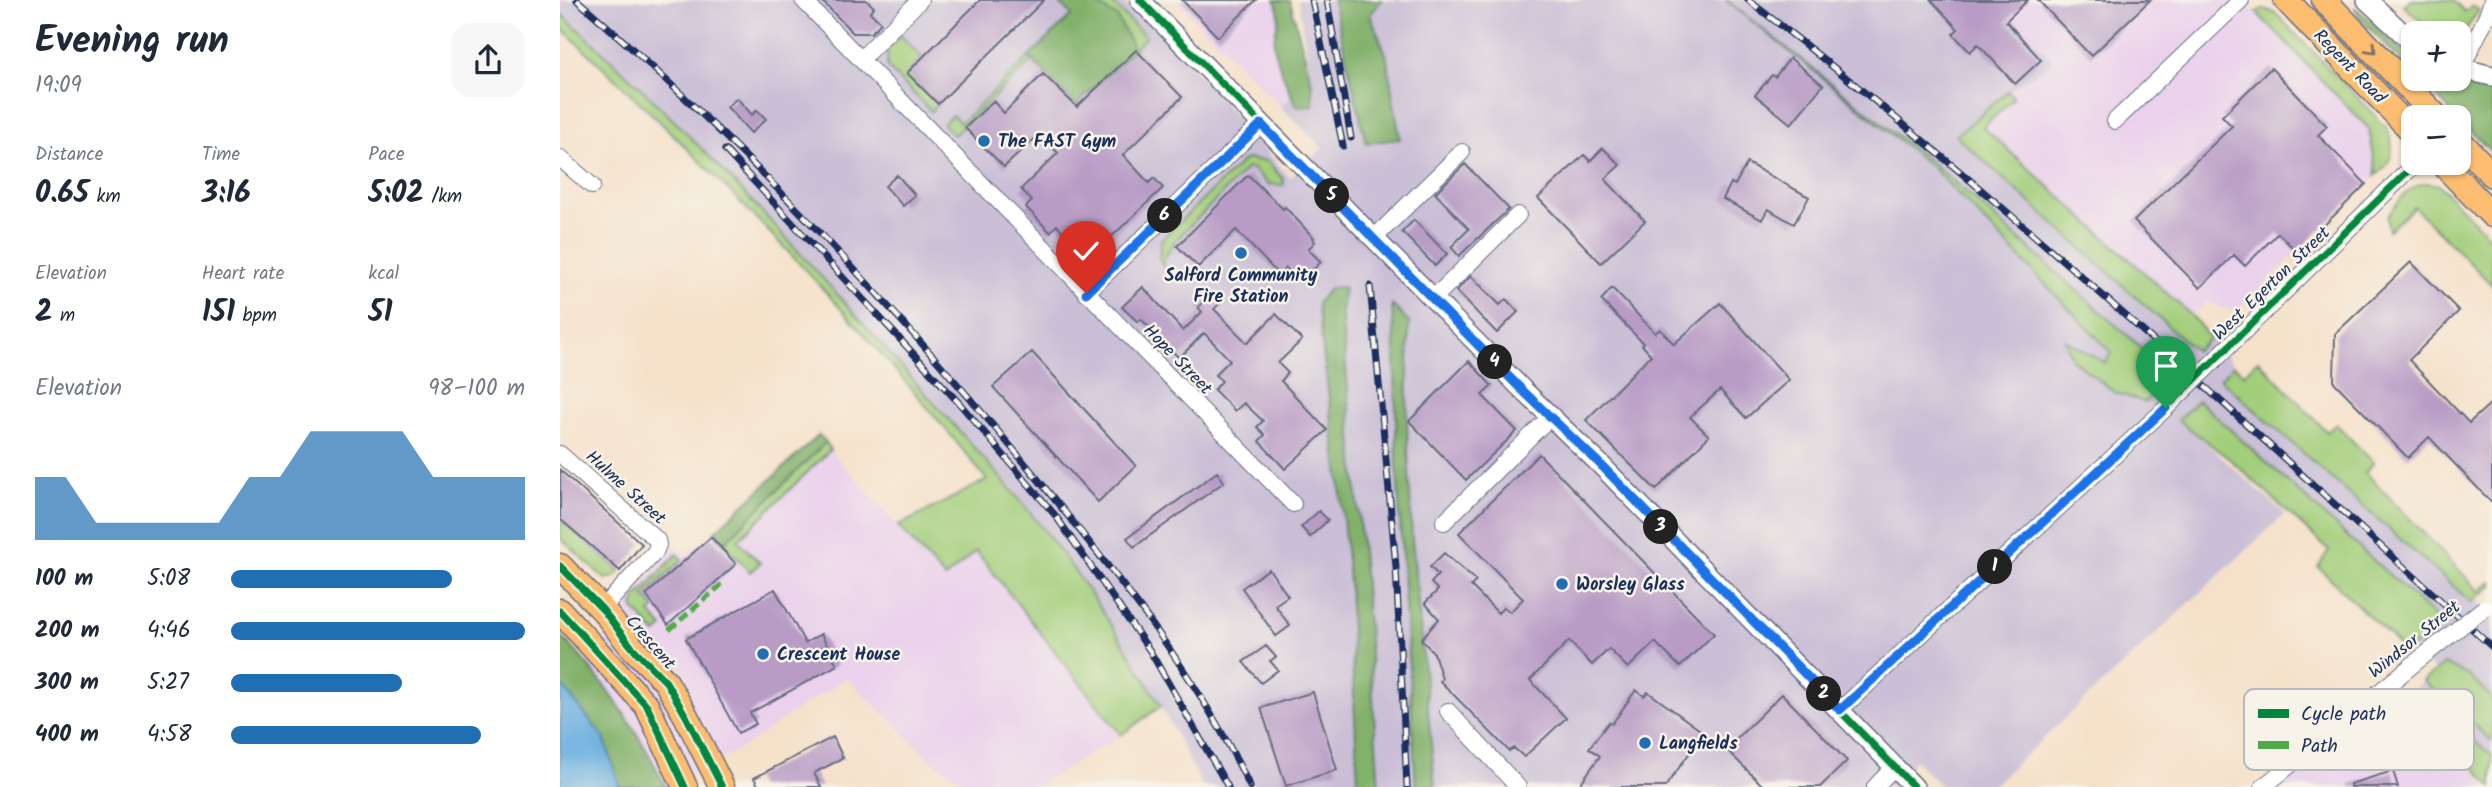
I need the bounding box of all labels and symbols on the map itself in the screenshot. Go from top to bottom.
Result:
street label: Regent Road [2305,23,2393,112]
one-way arrow [2363,41,2376,54]
place label: The FAST Gym [998,128,1116,157]
marker: The FAST Gym [976,133,992,149]
pin: 5 [1314,178,1350,214]
pin: 6 [1148,198,1182,234]
street label: West Egerton Street [2206,219,2339,348]
pin [1056,221,1116,293]
marker: Salford Community Fire Station [1233,245,1249,261]
place label: Salford Community Fire Station [1165,262,1318,312]
street label: Hope Street [1135,318,1219,403]
pin [2136,336,2196,408]
pin: 4 [1478,344,1513,380]
street label: Hulme Street [578,444,673,533]
pin: 3 [1644,510,1678,544]
pin: 1 [1978,550,2012,584]
place label: Worsley Glass [1576,571,1685,600]
marker: Worsley Glass [1554,576,1570,592]
street label: Windsor Street [2362,593,2468,687]
street label: Crescent [618,609,683,678]
place label: Crescent House [777,641,900,670]
marker: Crescent House [755,646,771,662]
pin: 2 [1806,676,1842,712]
legend [2244,689,2474,770]
text: Cycle path [2301,700,2386,730]
place label: Langfields [1659,730,1738,759]
text: Path [2301,732,2338,762]
marker: Langfields [1637,735,1653,751]

